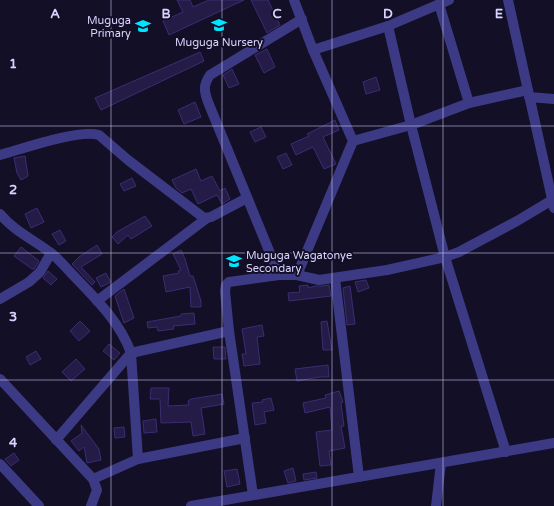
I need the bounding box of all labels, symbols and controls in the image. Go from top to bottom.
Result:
text: A [50,6,60,22]
text: B [161,6,171,22]
text: C [272,6,282,22]
text: D [383,6,393,22]
text: E [495,6,503,22]
place label: Muguga Primary [87,14,131,40]
school or university icon: Muguga Nursery [210,16,228,34]
school or university icon: Muguga Primary [134,17,152,35]
place label: Muguga Nursery [175,36,263,49]
text: 1 [9,56,17,72]
text: 2 [9,182,17,198]
place label: Muguga Wagatonye Secondary [246,249,352,275]
school or university icon: Muguga Wagatonye Secondary [225,252,243,270]
text: 3 [9,309,17,325]
text: 4 [9,435,18,451]

